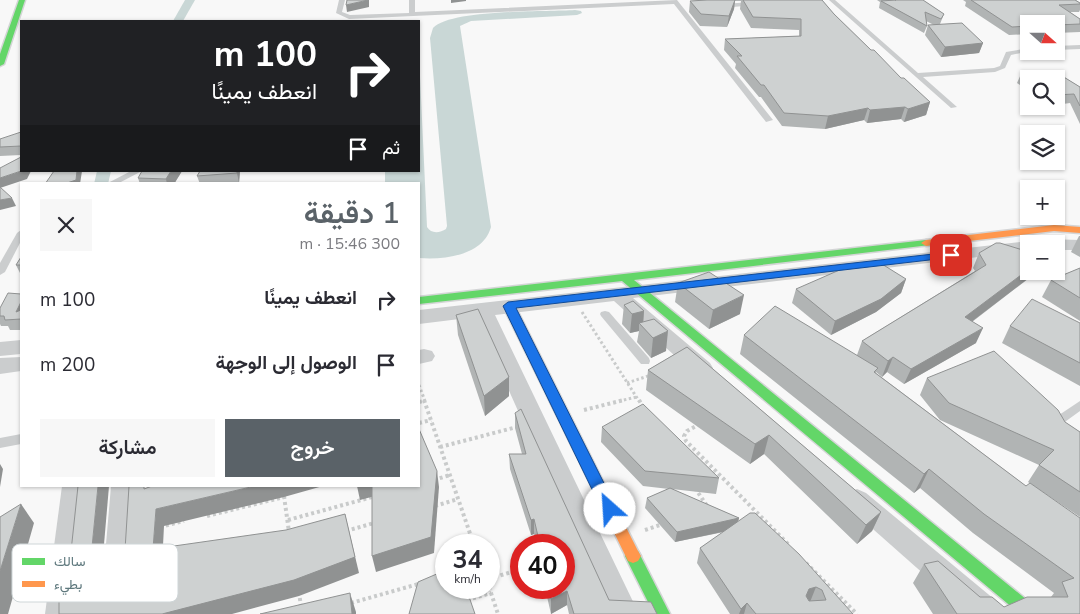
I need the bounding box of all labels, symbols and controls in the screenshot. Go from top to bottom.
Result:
north arrow [1020,15,1065,60]
map controls [1020,15,1065,280]
text: 100 m [214,31,317,78]
icon: right [335,40,400,105]
button: search [1020,70,1065,115]
text: انعطف يمينًا [211,77,317,107]
button: layers [1020,125,1065,170]
icon: arrive [344,135,372,163]
text: ثم [382,135,400,161]
button: + [1020,180,1065,225]
text: 1 دقيقة [304,193,400,234]
button: close [40,199,92,251]
text: 300 m · 15:46 [299,233,400,255]
pin [930,234,972,276]
button: − [1020,235,1065,280]
icon: arrive [937,241,965,269]
text: انعطف يمينًا [264,285,357,311]
icon: right [372,286,400,314]
text: 100 m [40,287,95,313]
text: الوصول إلى الوجهة [215,350,357,376]
icon: arrive [372,351,400,379]
text: 200 m [40,352,95,378]
button: مشاركة [40,419,215,477]
button: خروج [225,419,400,477]
position arrow [583,482,635,534]
speed limit sign: 40 [510,534,575,599]
text: 34 [452,543,483,577]
legend [12,544,178,602]
text: سالك [54,552,85,571]
text: km/h [454,571,481,587]
text: بطيء [54,575,82,596]

